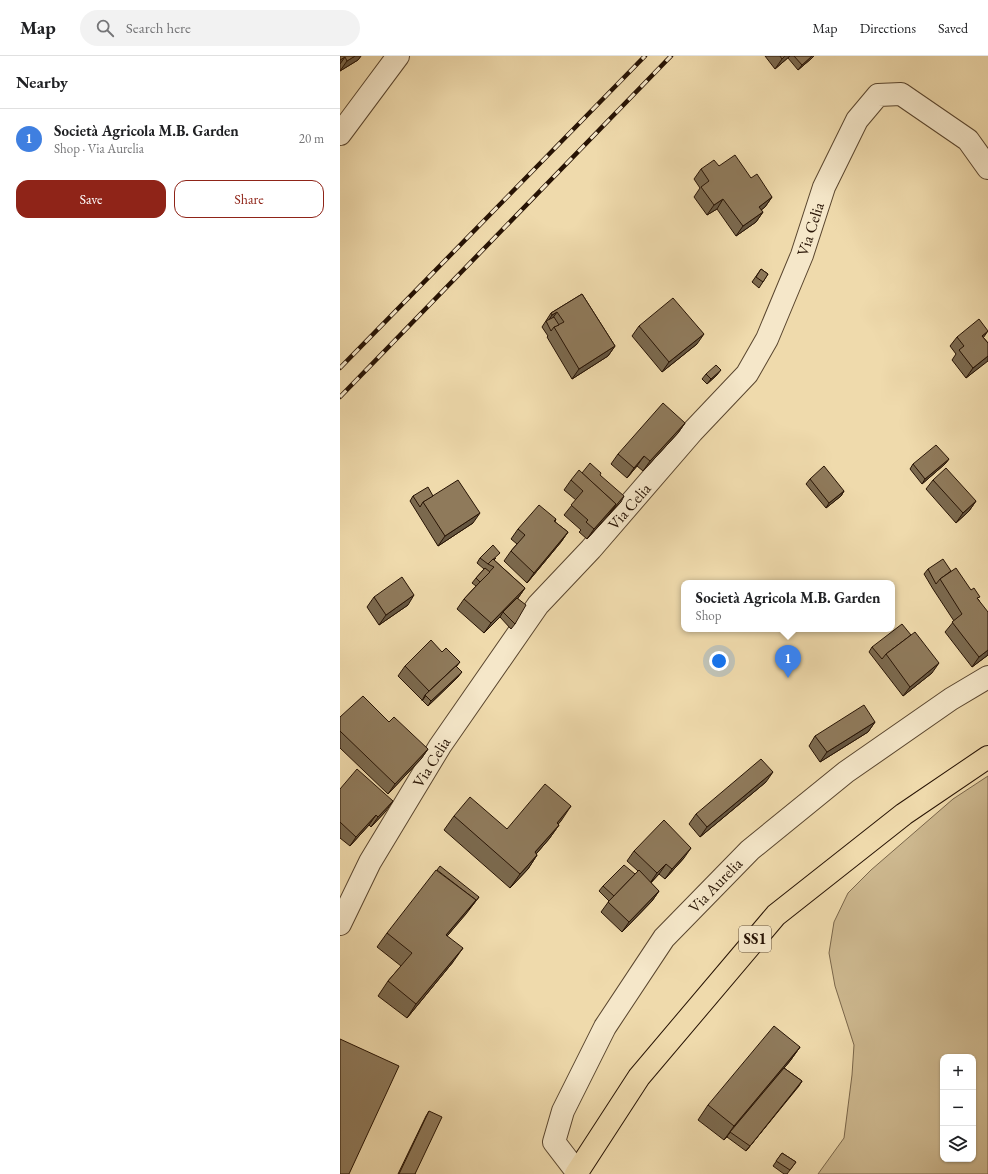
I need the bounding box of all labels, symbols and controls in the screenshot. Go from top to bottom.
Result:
search box [80,10,360,46]
text: Map [20,15,56,40]
icon: search [94,17,116,39]
text: Search here [126,18,191,37]
text: Map [812,19,838,37]
text: Directions [860,19,916,37]
text: Saved [938,19,968,37]
text: Nearby [16,71,68,93]
text: Società Agricola M.B. Garden [54,121,239,140]
text: 1 [26,130,32,147]
text: 20 m [299,130,324,147]
text: Shop · Via Aurelia [54,140,144,157]
button: Save [16,180,166,218]
button: Share [174,180,324,218]
street label: Via Celia [792,199,829,259]
street label: Via Celia [603,478,656,534]
popup [681,580,895,632]
text: Società Agricola M.B. Garden [696,588,880,607]
text: Shop [696,607,722,624]
pin: 1 [775,645,801,678]
your location [709,651,729,671]
street label: Via Celia [408,733,455,791]
street label: Via Aurelia [684,853,747,918]
road number: SS1 [739,926,771,952]
map controls [940,1054,976,1162]
button: + [940,1054,976,1090]
button: − [940,1090,976,1126]
button: layers [940,1126,976,1162]

